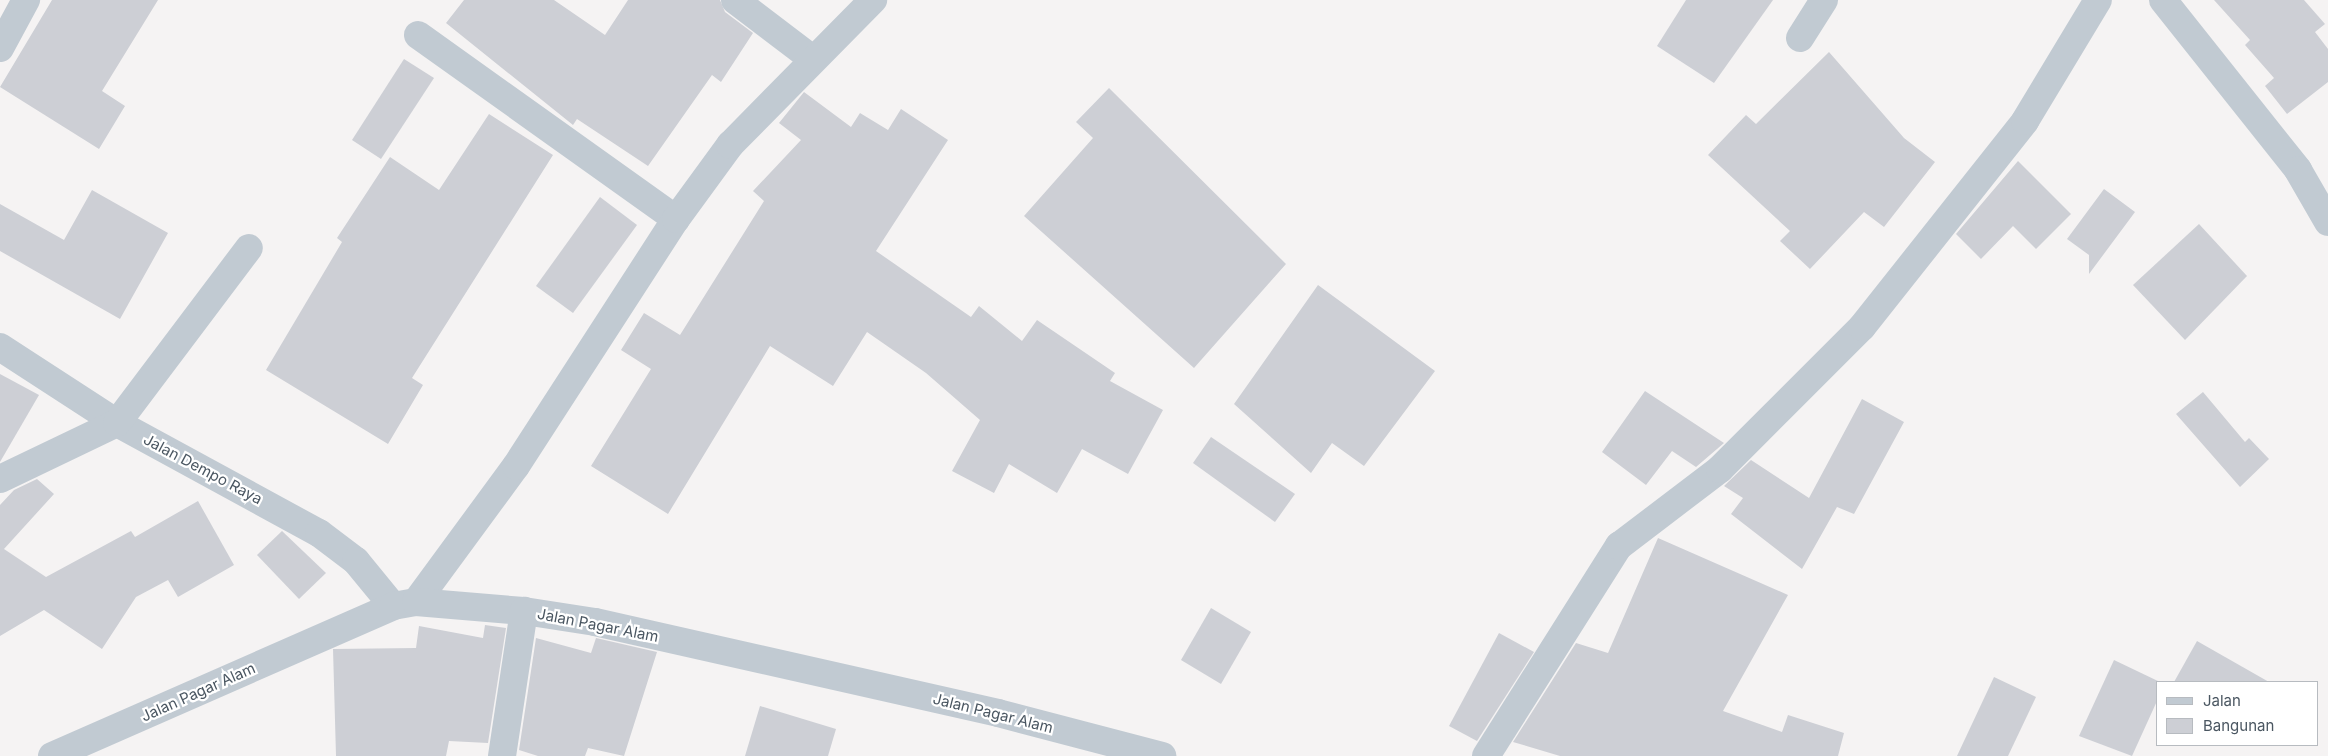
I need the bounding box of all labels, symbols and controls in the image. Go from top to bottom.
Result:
street label: Jalan Dempo Raya [141,430,265,508]
street label: Jalan Pagar Alam [536,604,660,646]
street label: Jalan Pagar Alam [138,659,258,725]
legend [2156,681,2318,746]
street label: Jalan Pagar Alam [931,689,1055,737]
text: Jalan [2203,691,2241,710]
text: Bangunan [2203,716,2274,735]

